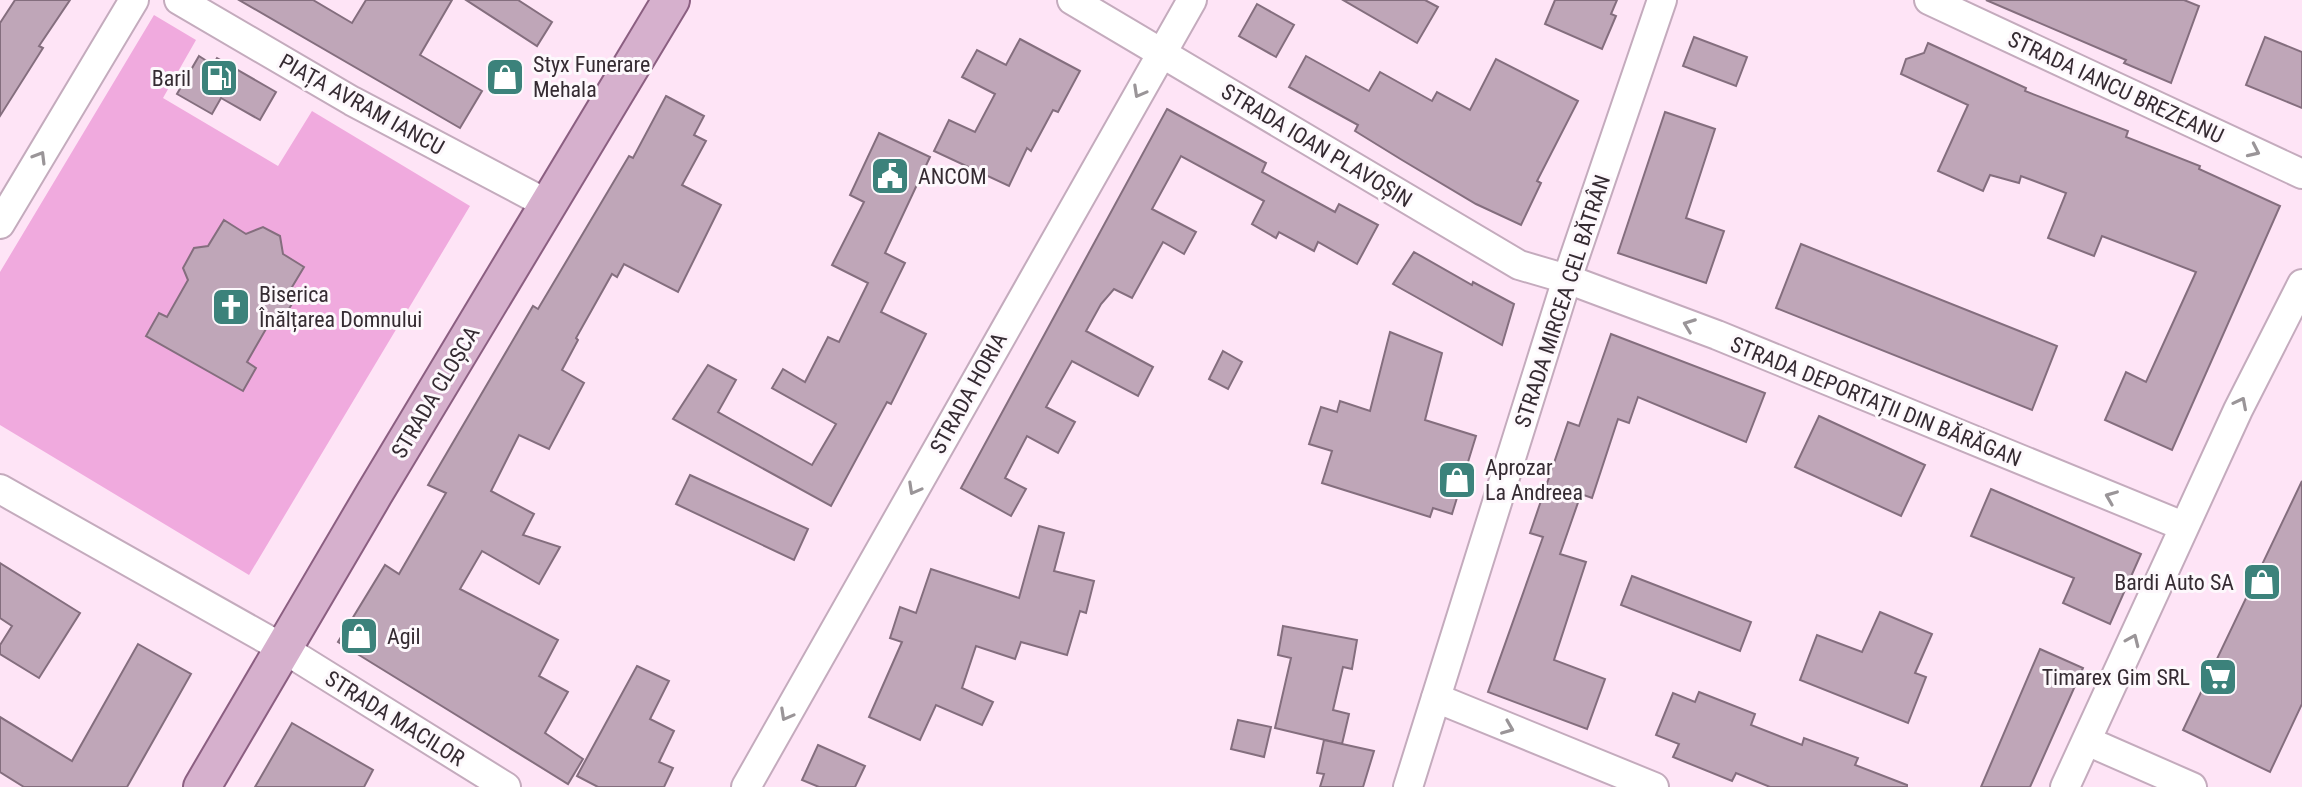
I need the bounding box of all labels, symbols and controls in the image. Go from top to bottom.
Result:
street label: STRADA IANCU BREZEANU [2004,26,2228,148]
street label: PIAȚA AVRAM IANCU [275,49,448,161]
place label: Styx Funerare Mehala [533,52,650,102]
shop icon: Styx Funerare Mehala [484,56,526,98]
fuel station icon: Baril [198,57,240,99]
place label: Baril [152,66,191,91]
street label: STRADA IOAN PLAVOȘIN [1216,79,1416,213]
one-way arrow [1133,83,1149,97]
one-way arrow [2246,141,2260,157]
one-way arrow [30,151,46,166]
public building icon: ANCOM [869,155,911,197]
place label: ANCOM [918,164,987,189]
street label: STRADA MIRCEA CEL BĂTRÂN [1510,172,1615,431]
place label: Biserica Înălțarea Domnului [258,282,422,333]
church icon: Biserica Înălțarea Domnului [210,286,252,328]
one-way arrow [1683,318,1697,335]
street label: STRADA CLOȘCA [386,322,486,463]
street label: STRADA HORIA [925,328,1012,458]
street label: STRADA DEPORTAȚII DIN BĂRĂGAN [1726,332,2025,472]
one-way arrow [2232,397,2247,412]
place label: Aprozar La Andreea [1485,455,1583,505]
shop icon: Aprozar La Andreea [1436,459,1478,501]
one-way arrow [908,480,924,494]
one-way arrow [2105,490,2119,506]
shop icon: Bardi Auto SA [2241,561,2283,603]
place label: Bardi Auto SA [2114,570,2234,595]
shop icon: Agil [338,615,380,657]
place label: Agil [387,624,421,649]
one-way arrow [2123,633,2139,648]
supermarket icon: Timarex Gim SRL [2197,656,2239,698]
place label: Timarex Gim SRL [2042,665,2190,690]
street label: STRADA MACILOR [321,666,469,771]
one-way arrow [781,707,796,721]
one-way arrow [1500,718,1514,734]

